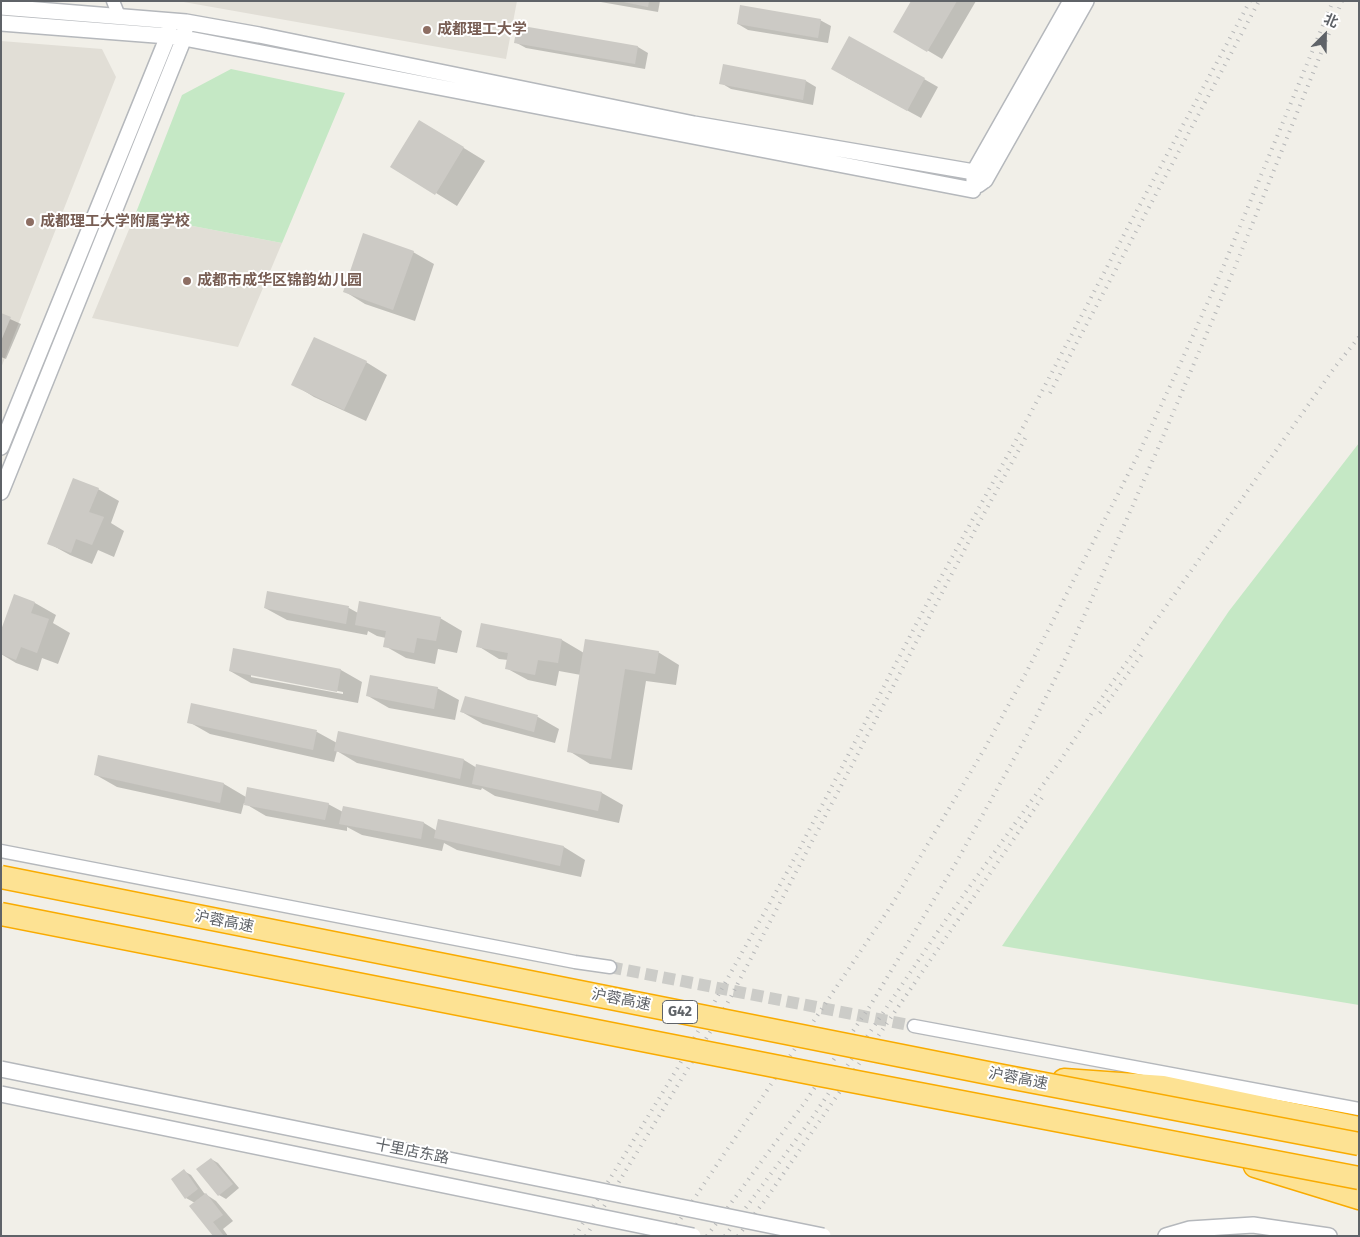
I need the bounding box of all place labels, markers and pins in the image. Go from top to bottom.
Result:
place label: 成都理工大学 [437,21,527,39]
marker: 成都理工大学 [421,24,433,36]
place label: 成都理工大学附属学校 [40,213,190,231]
marker: 成都理工大学附属学校 [24,216,36,228]
place label: 成都市成华区锦韵幼儿园 [197,272,362,290]
marker: 成都市成华区锦韵幼儿园 [181,275,193,287]

